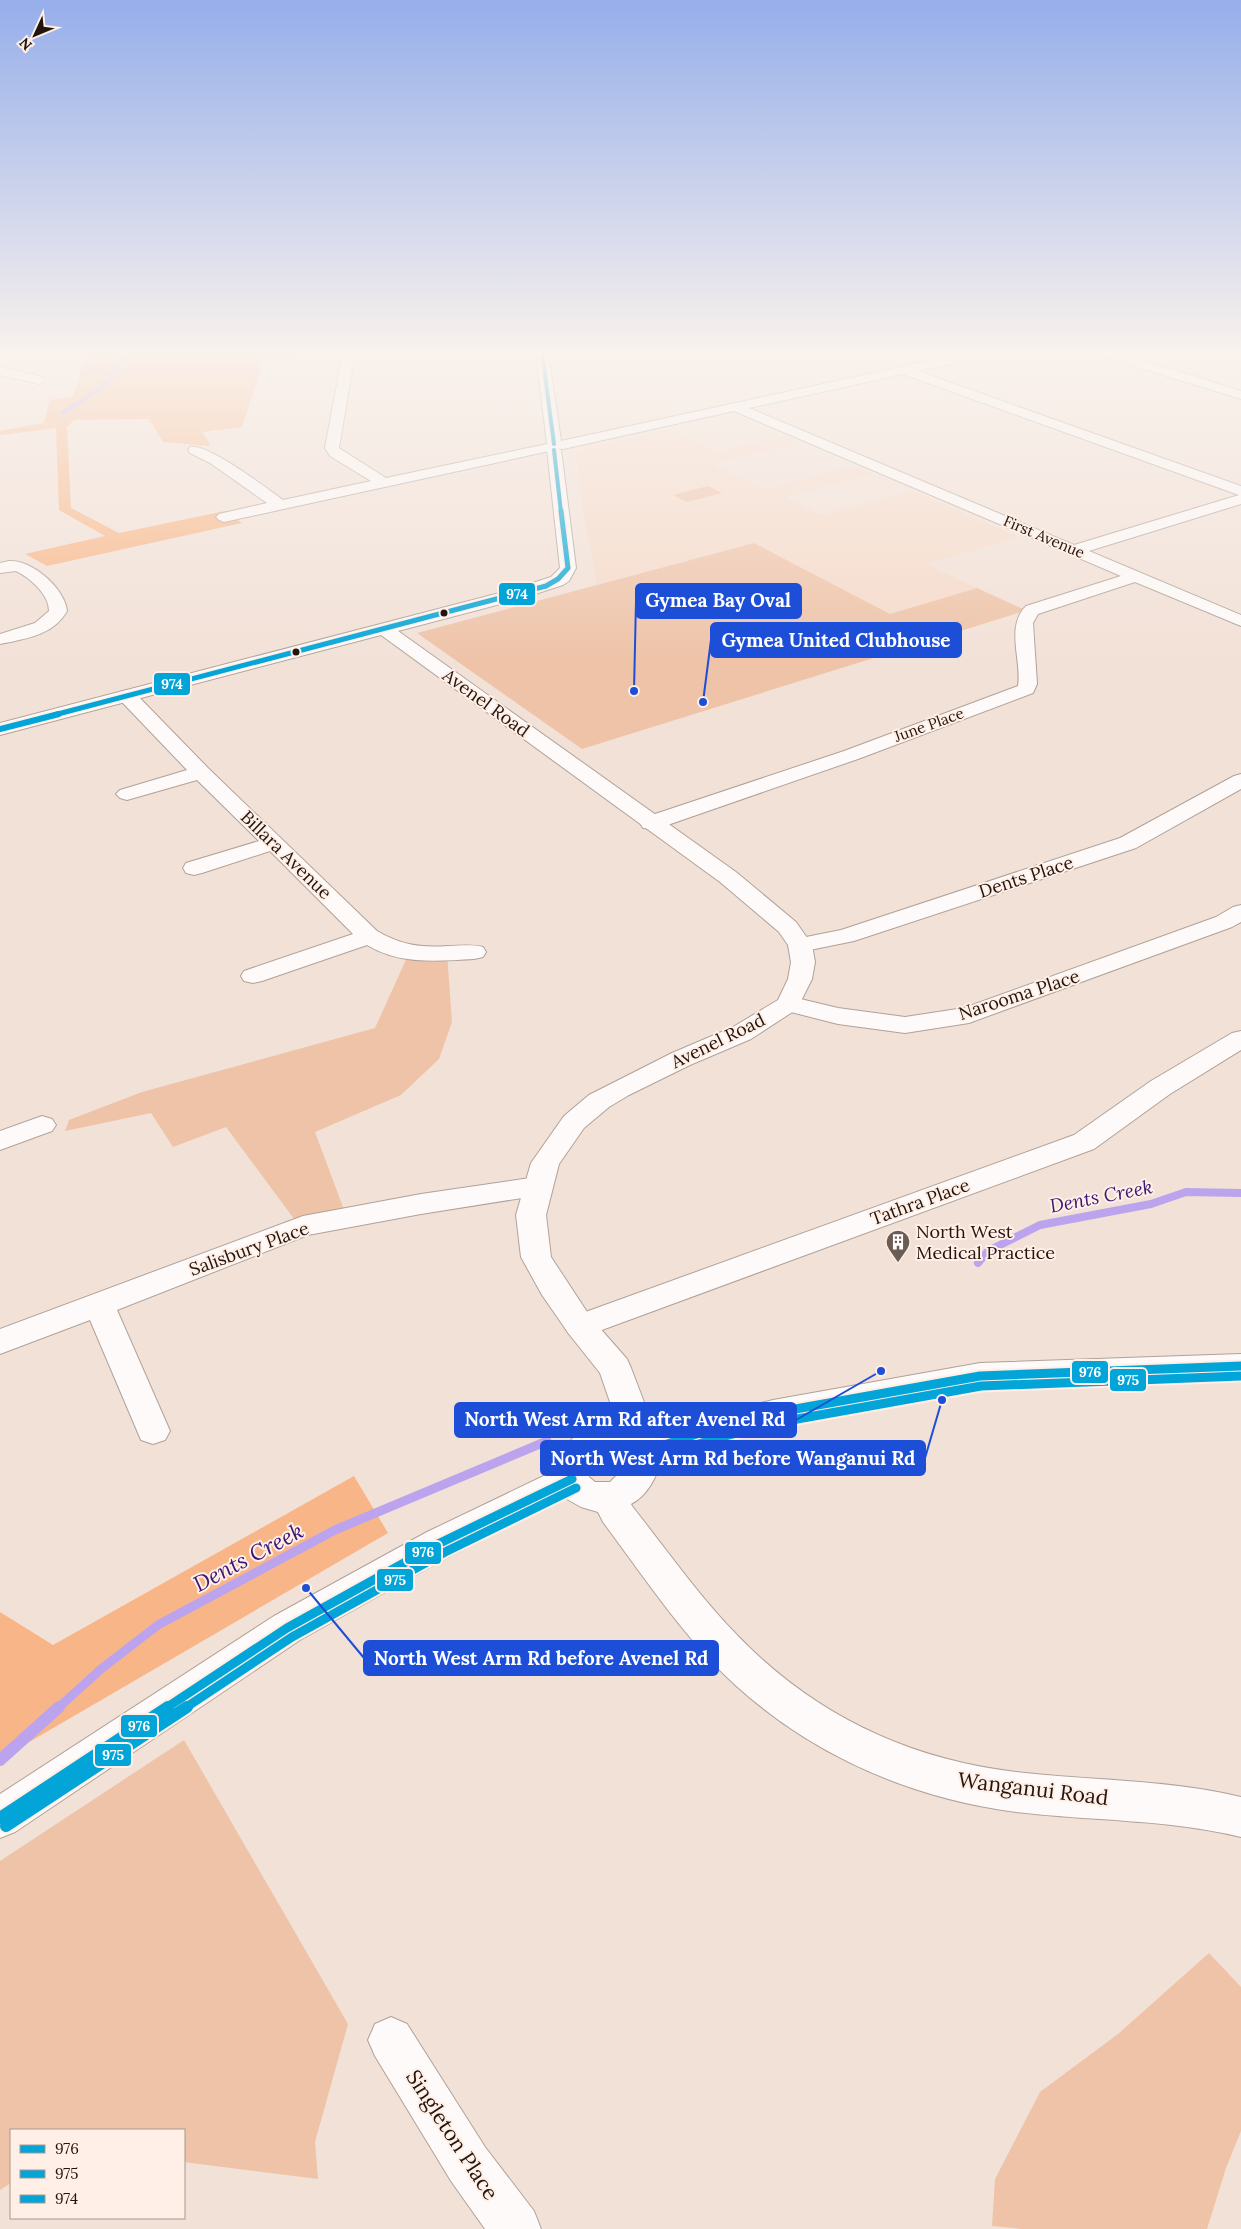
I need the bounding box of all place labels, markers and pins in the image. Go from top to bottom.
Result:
callout: Gymea Bay Oval [636,584,801,618]
unlabelled marker [439,608,449,618]
callout: Gymea United Clubhouse [711,623,961,657]
unlabelled marker [291,647,301,657]
place label: North West Medical Practice [916,1220,1055,1264]
building icon: North West Medical Practice [885,1229,911,1263]
callout: North West Arm Rd after Avenel Rd [455,1403,796,1437]
callout: North West Arm Rd before Wanganui Rd [541,1441,925,1475]
callout: North West Arm Rd before Avenel Rd [364,1641,718,1675]

